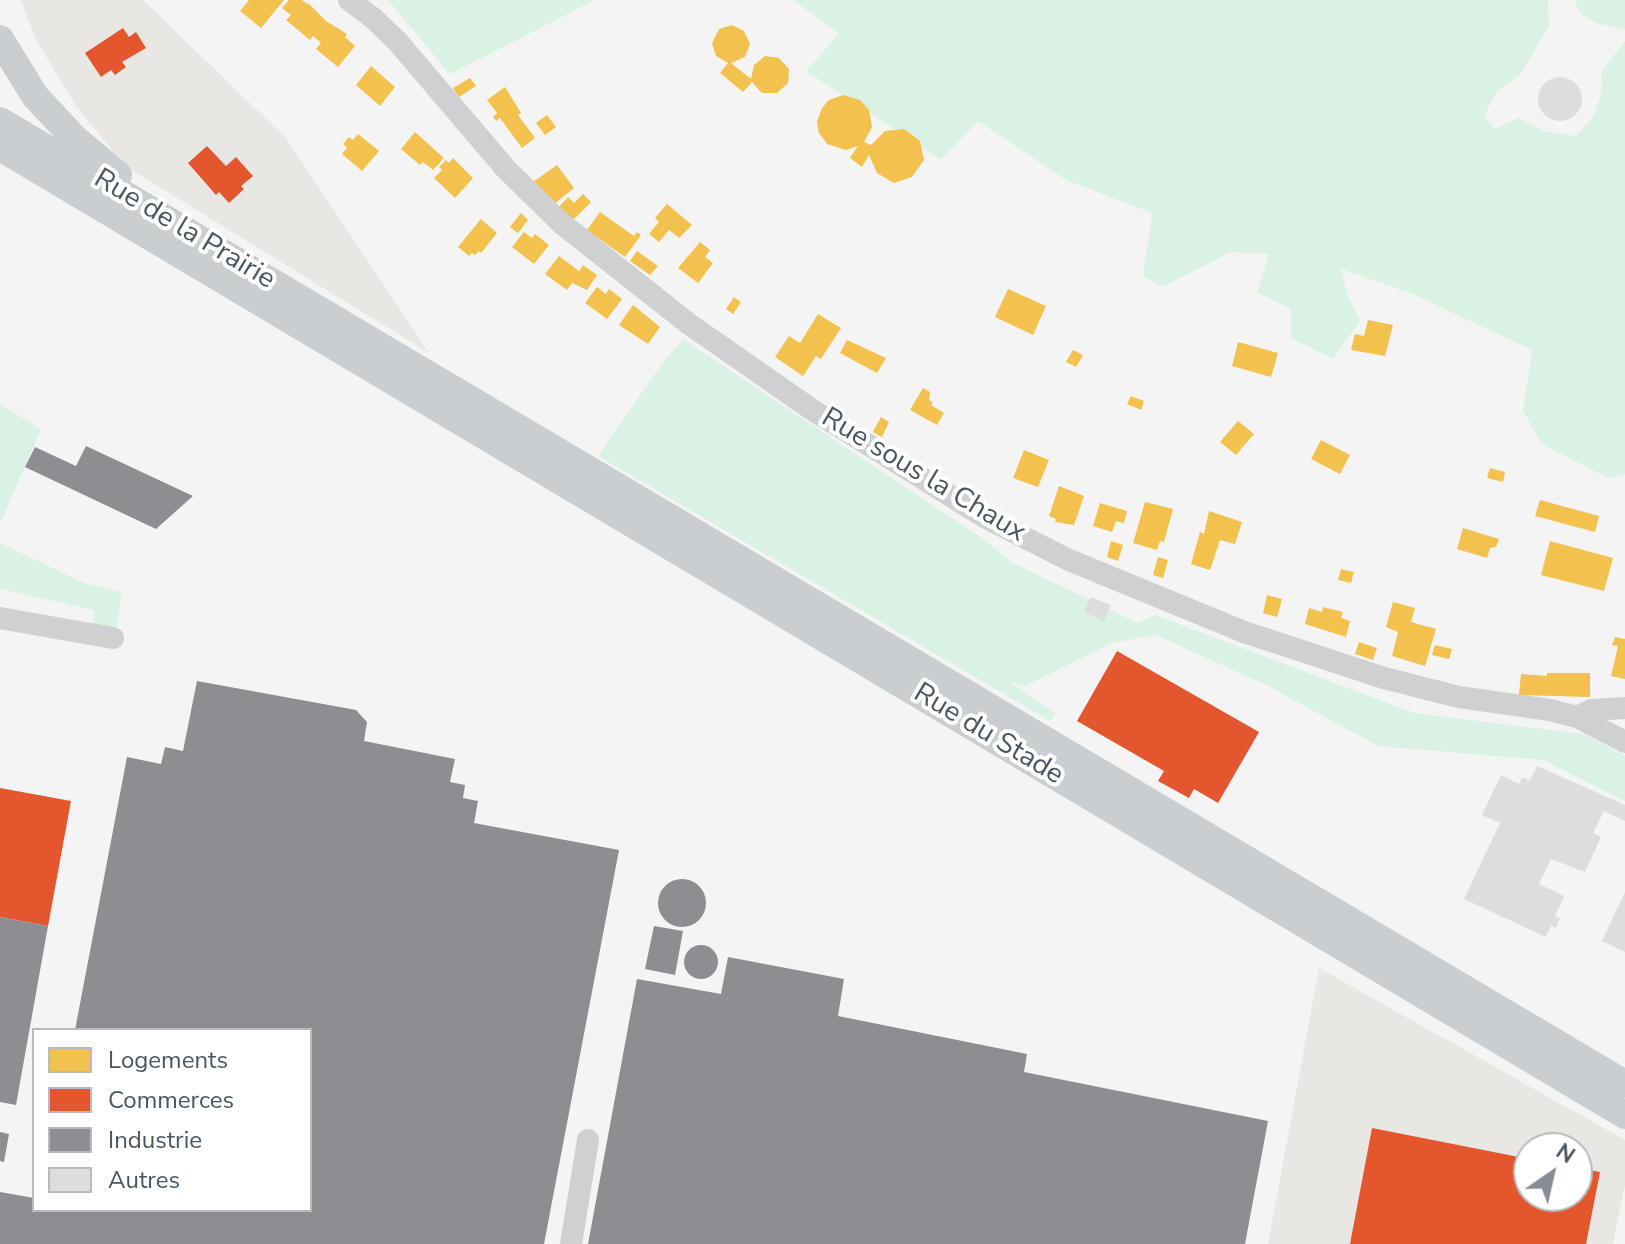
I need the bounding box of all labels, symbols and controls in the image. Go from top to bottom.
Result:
street label: Rue de la Prairie [87,163,281,297]
street label: Rue sous la Chaux [815,402,1031,550]
street label: Rue du Stade [907,677,1069,793]
legend [32,1028,312,1212]
text: Logements [108,1044,228,1076]
text: Commerces [108,1084,234,1116]
text: Industrie [108,1124,202,1156]
north arrow [1513,1132,1593,1212]
text: N [1550,1137,1581,1171]
text: Autres [108,1164,180,1196]

